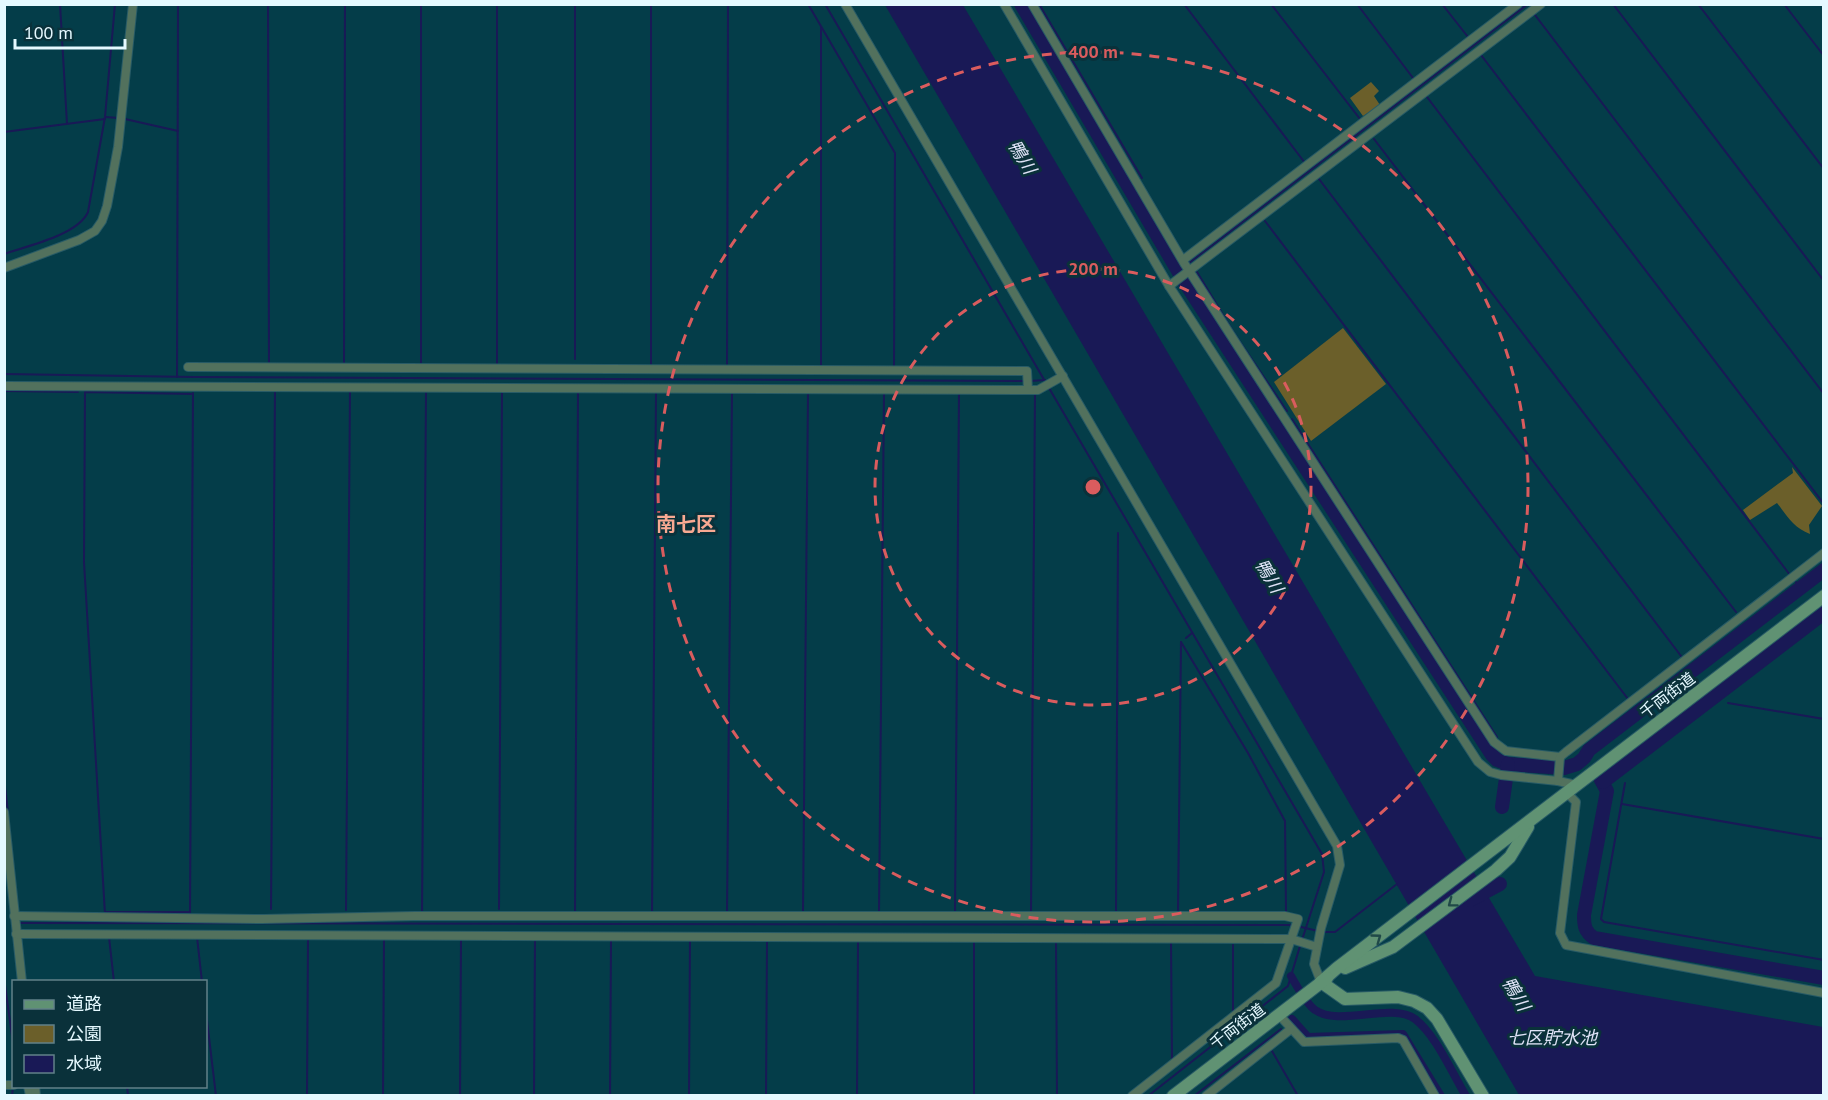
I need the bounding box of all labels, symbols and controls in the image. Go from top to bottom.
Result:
scale bar [15,12,124,50]
text: 100 m [24,21,73,44]
text: 400 m [1068,40,1118,63]
water label: 鴨川 [1003,135,1043,180]
text: 200 m [1068,257,1118,280]
centre of rings [1083,477,1103,497]
district label: 南七区 [656,511,716,537]
water label: 鴨川 [1250,554,1290,599]
street label: 千両街道 [1635,668,1699,722]
one-way arrow [1448,896,1459,907]
one-way arrow [1371,934,1382,945]
water label: 鴨川 [1497,972,1537,1017]
legend [12,980,207,1088]
text: 道路 [66,992,102,1015]
street label: 千両街道 [1205,999,1269,1053]
text: 公園 [66,1022,102,1045]
water label: 七区貯水池 [1507,1026,1599,1049]
text: 水域 [66,1052,102,1075]

